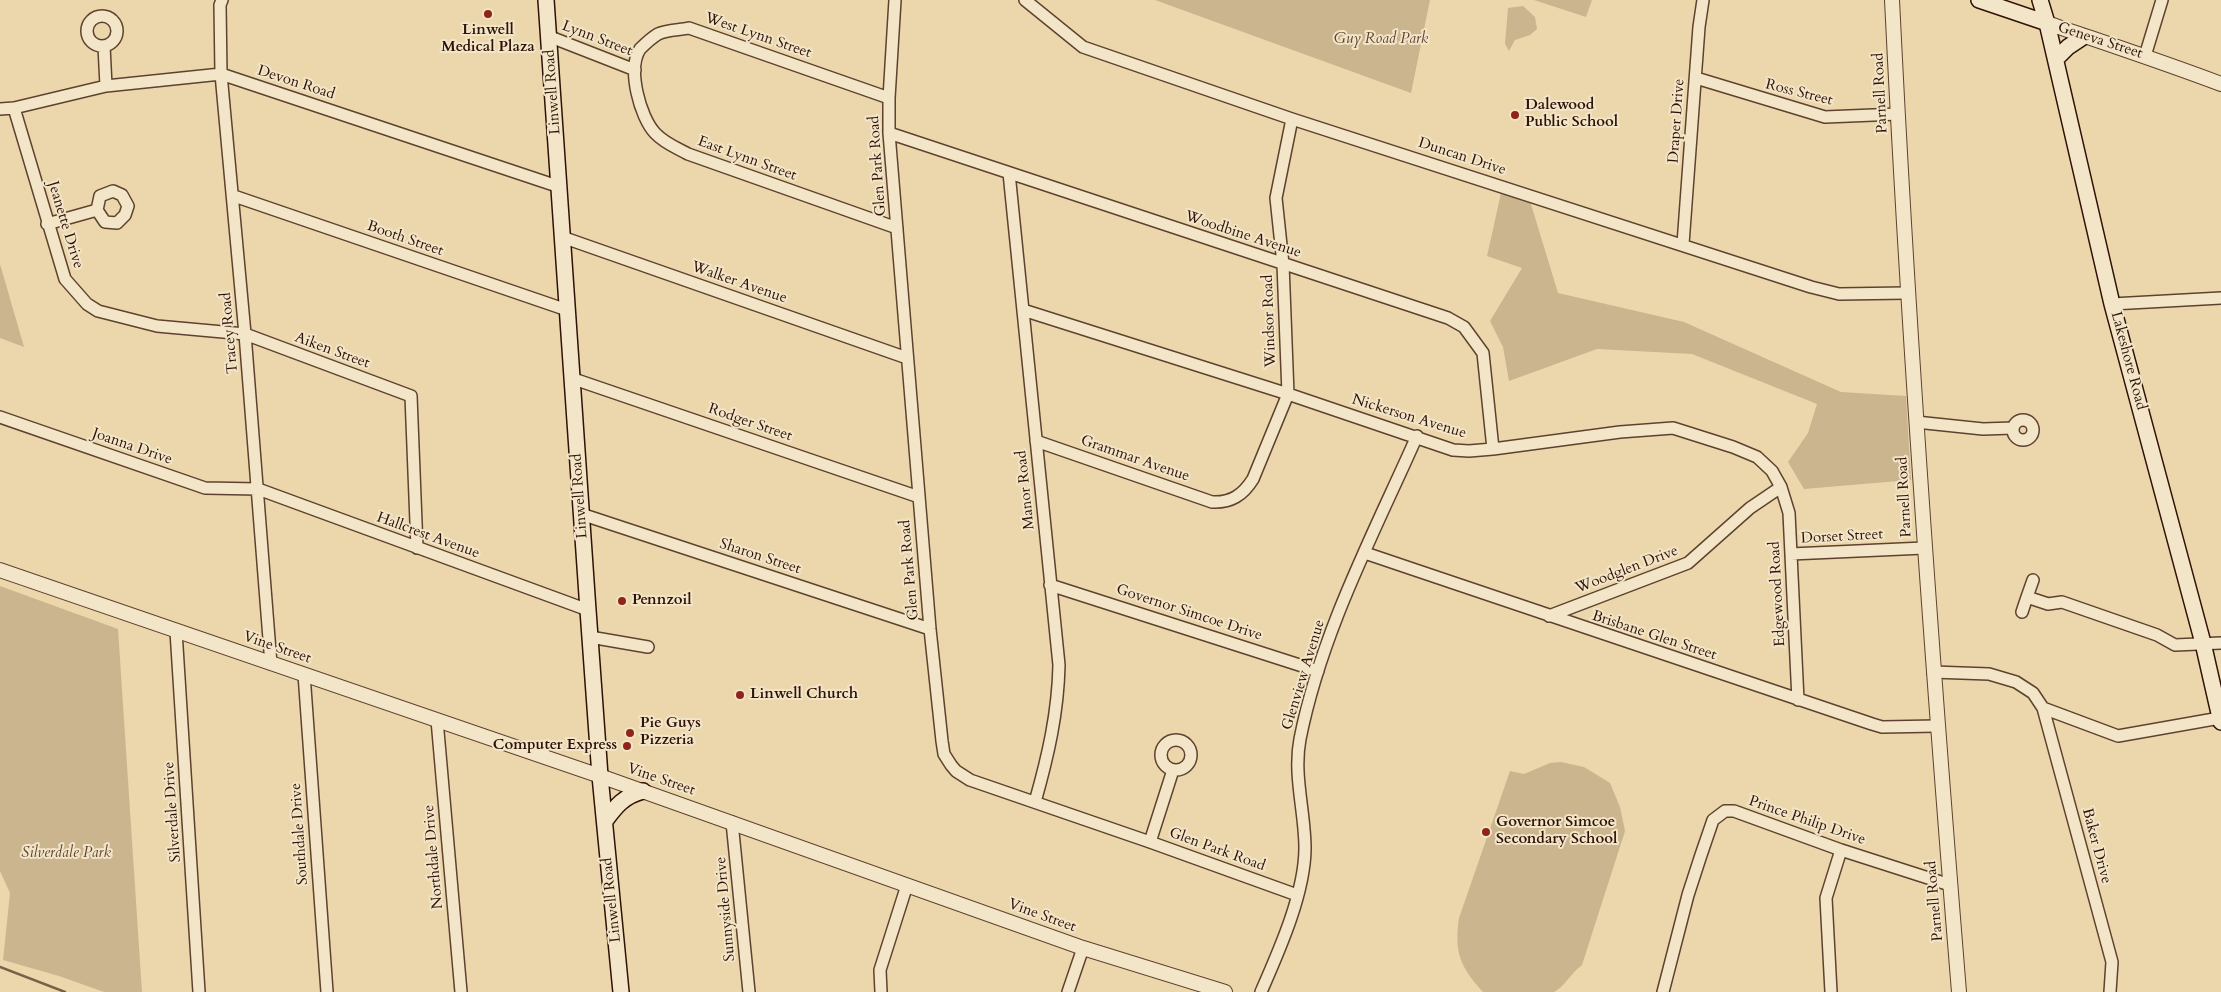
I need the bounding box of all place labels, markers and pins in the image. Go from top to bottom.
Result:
marker: Linwell Medical Plaza [482,8,494,20]
place label: Linwell Medical Plaza [441,22,535,57]
place label: Dalewood Public School [1525,97,1618,132]
marker: Dalewood Public School [1509,109,1521,121]
place label: Pennzoil [632,592,692,610]
marker: Pennzoil [616,595,628,607]
place label: Linwell Church [750,686,858,704]
marker: Linwell Church [734,689,746,701]
place label: Pie Guys Pizzeria [640,715,701,750]
marker: Pie Guys Pizzeria [624,727,636,739]
place label: Computer Express [493,737,617,755]
marker: Computer Express [621,740,633,752]
place label: Governor Simcoe Secondary School [1496,814,1617,849]
marker: Governor Simcoe Secondary School [1480,826,1492,838]

